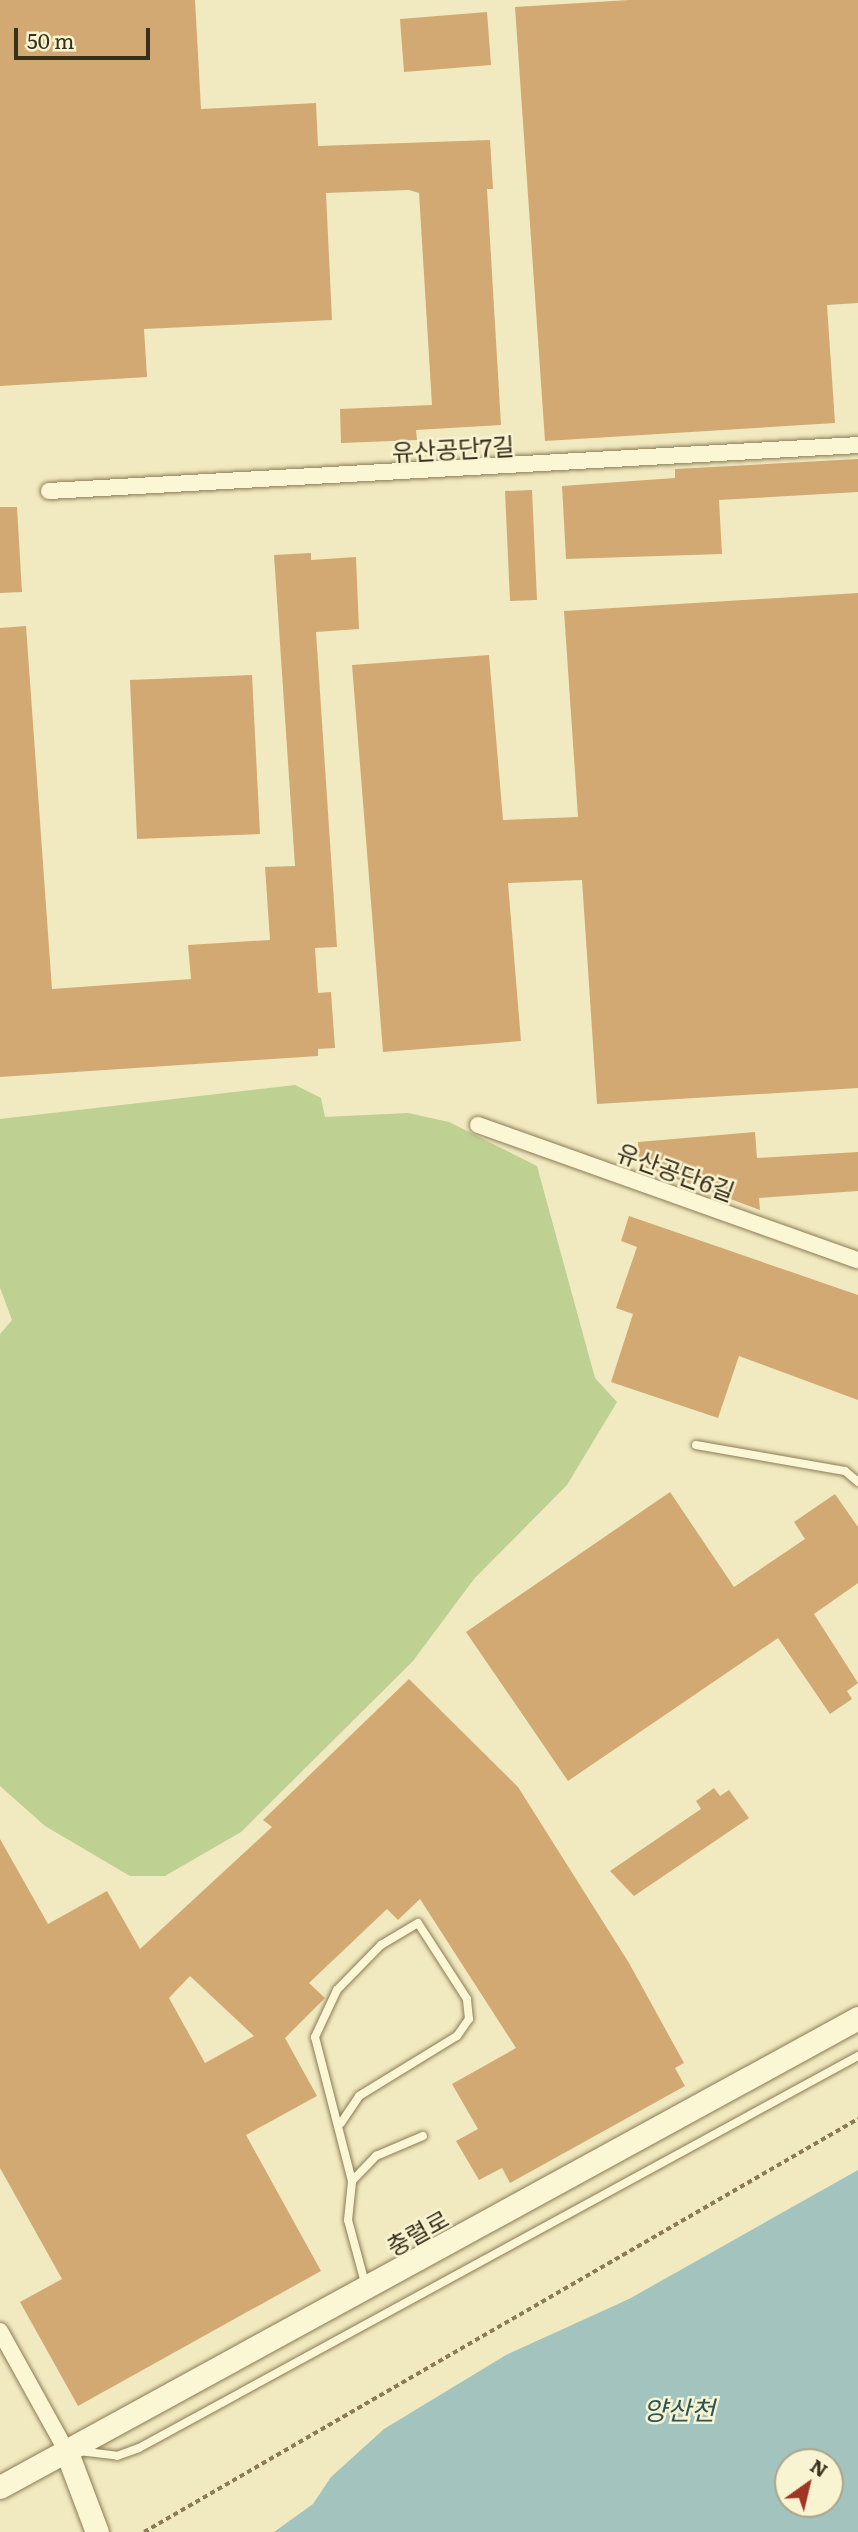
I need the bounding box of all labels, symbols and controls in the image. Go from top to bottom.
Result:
scale bar [18,14,154,58]
text: 50 m [27,24,74,55]
street label: 유산공단7길 [391,430,515,466]
street label: 유산공단6길 [613,1136,739,1206]
street label: 충렬로 [381,2203,453,2261]
water label: 양산천 [643,2393,715,2425]
north arrow [774,2448,844,2518]
text: N [805,2451,834,2483]

